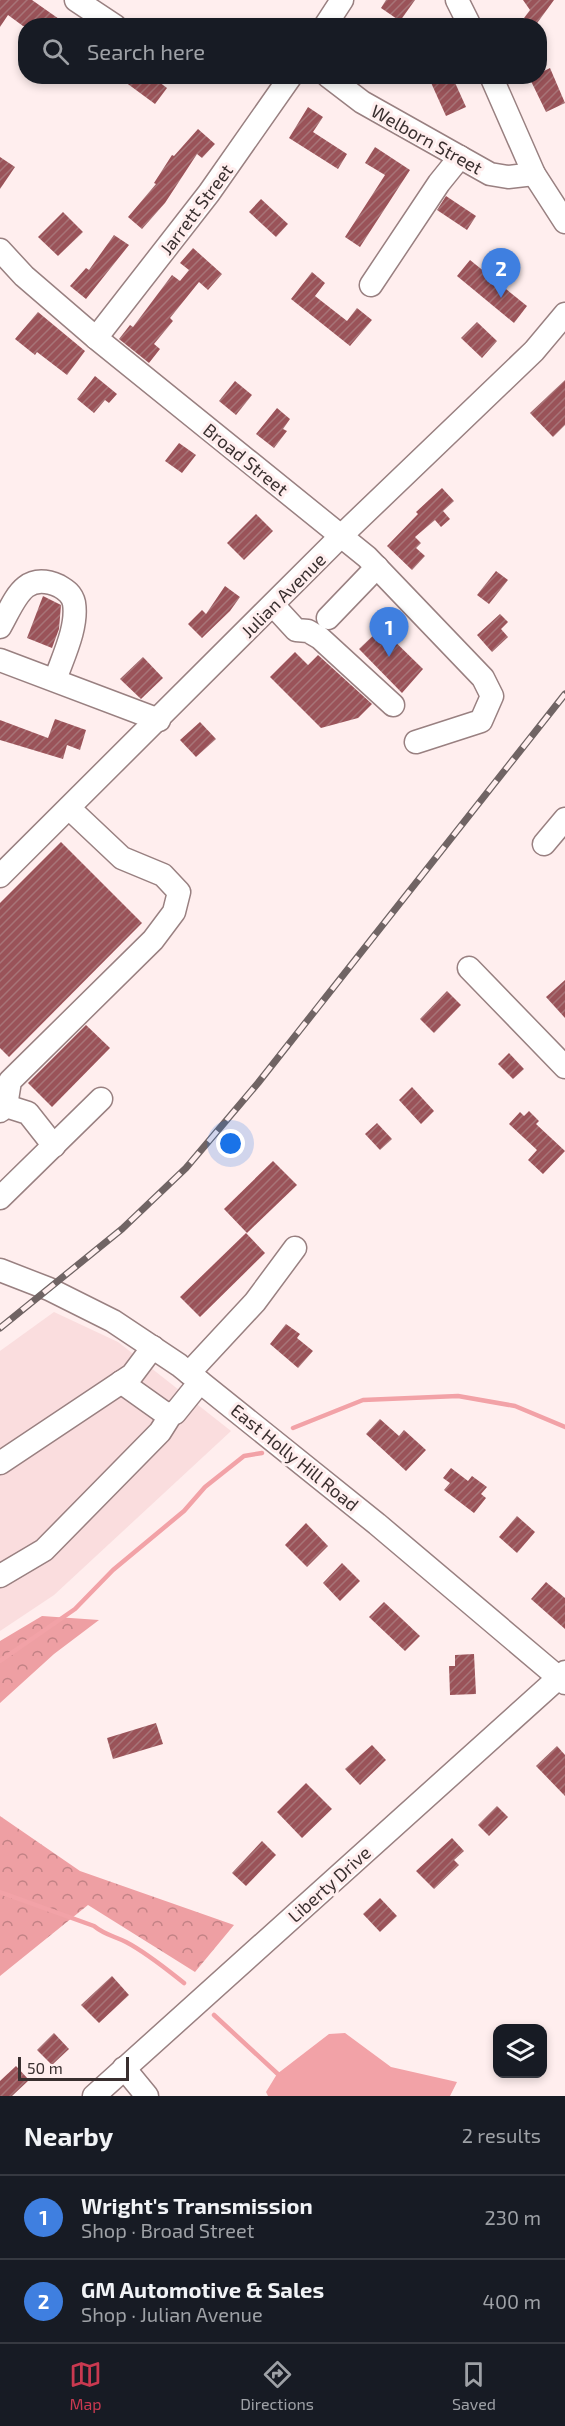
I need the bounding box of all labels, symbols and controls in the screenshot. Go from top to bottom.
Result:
search box [18,18,547,84]
icon: search [39,35,72,68]
text: Search here [87,38,205,64]
street label: Welborn Street [367,99,487,179]
street label: Jarrett Street [155,159,237,259]
pin: 2 [482,248,520,298]
street label: Broad Street [199,418,293,500]
street label: Julian Avenue [236,548,330,642]
pin: 1 [370,608,408,657]
your location [216,1129,245,1158]
street label: East Holly Hill Road [227,1399,363,1515]
street label: Liberty Drive [283,1841,375,1927]
map controls [493,2024,547,2078]
button: layers [493,2024,547,2078]
scale bar [18,2054,129,2082]
text: 50 m [27,2058,63,2077]
text: Nearby [24,2120,113,2151]
text: 2 results [462,2123,541,2147]
text: Wright's Transmission [81,2192,313,2218]
text: 1 [39,2205,48,2229]
text: 230 m [485,2205,541,2229]
text: Shop · Broad Street [81,2218,254,2242]
text: GM Automotive & Sales [81,2276,324,2302]
text: 2 [38,2289,49,2313]
text: 400 m [483,2289,541,2313]
text: Shop · Julian Avenue [81,2302,263,2326]
tab: Map [69,2358,102,2413]
tab: Directions [240,2358,314,2413]
tab: Saved [452,2358,496,2413]

